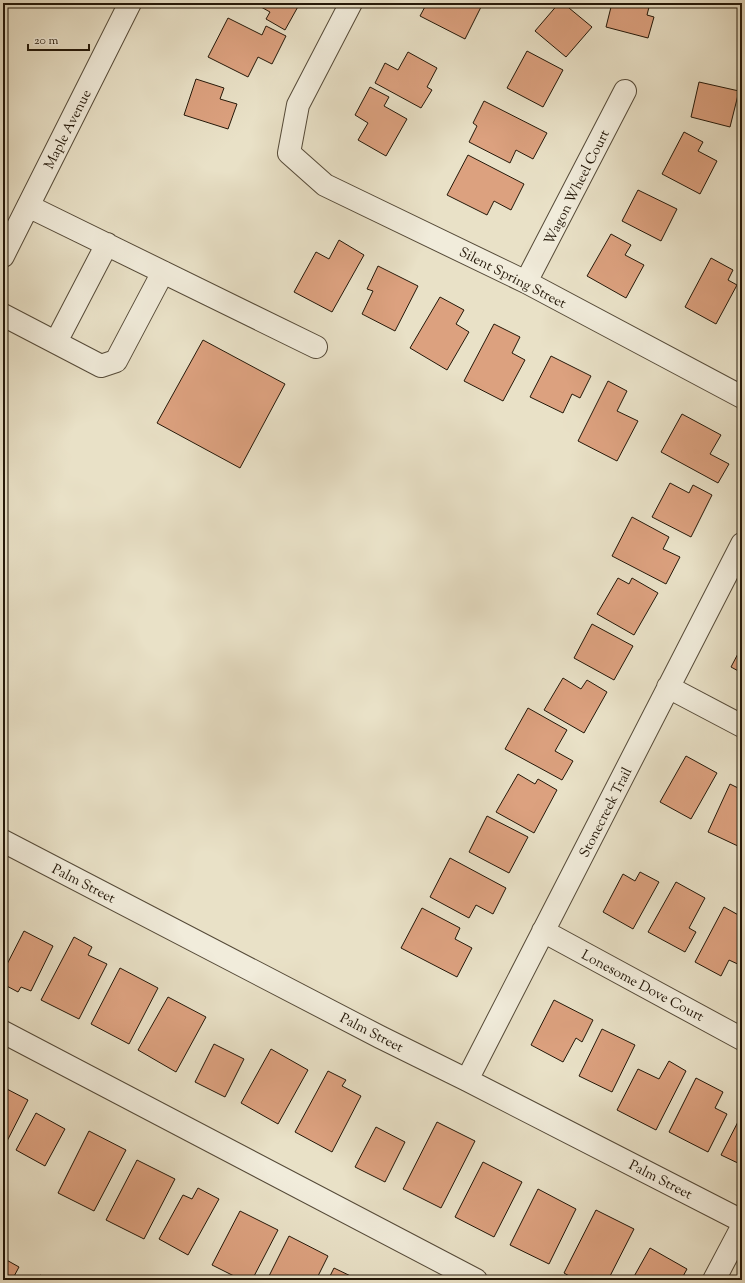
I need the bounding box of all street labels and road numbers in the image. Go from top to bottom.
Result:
street label: Maple Avenue [40,87,97,173]
street label: Wagon Wheel Court [540,127,616,249]
street label: Silent Spring Street [455,243,569,315]
street label: Stonecreek Trail [575,764,638,861]
street label: Palm Street [48,860,118,909]
street label: Lonesome Dove Court [577,946,707,1028]
street label: Palm Street [336,1009,406,1058]
street label: Palm Street [625,1156,695,1205]

